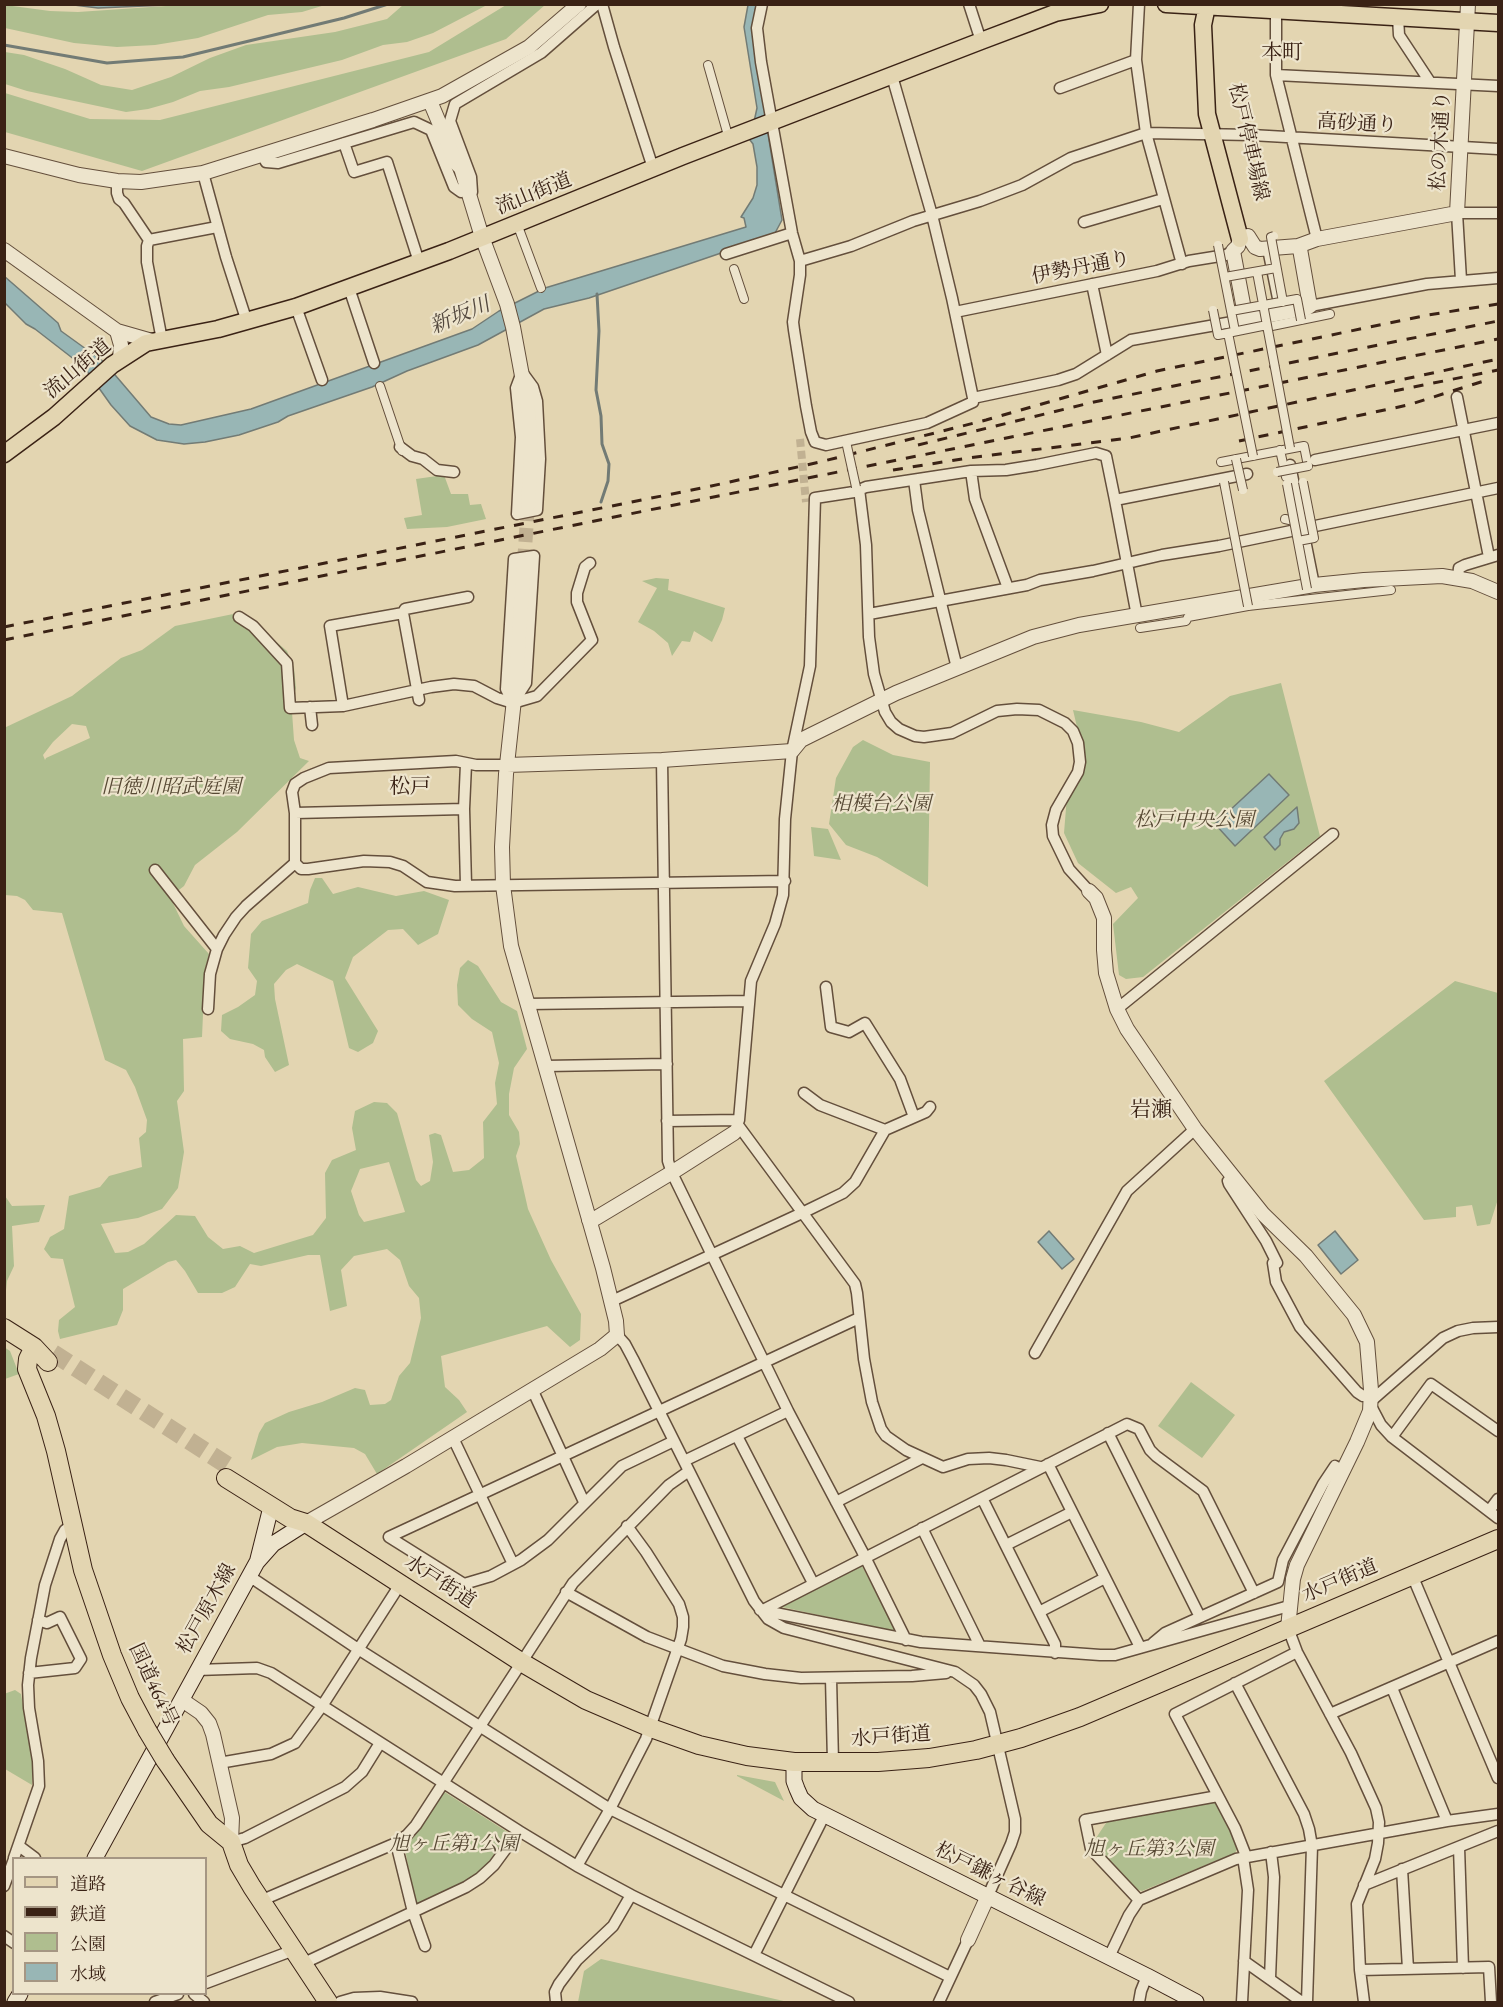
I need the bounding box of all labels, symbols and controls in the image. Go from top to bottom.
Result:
district label: 本町 [1261,40,1303,66]
street label: 松戸停車場線 [1223,81,1273,203]
street label: 松の木通り [1426,90,1456,192]
street label: 高砂通り [1316,110,1398,138]
street label: 流山街道 [492,168,576,220]
street label: 伊勢丹通り [1030,247,1132,289]
water label: 新坂川 [426,292,494,340]
street label: 流山街道 [40,334,116,404]
district label: 松戸 [389,774,431,800]
park label: 旧徳川昭武庭園 [101,776,241,800]
park label: 相模台公園 [831,793,931,817]
park label: 松戸中央公園 [1134,809,1254,833]
district label: 岩瀬 [1130,1097,1172,1123]
street label: 水戸街道 [400,1550,480,1614]
street label: 水戸街道 [1298,1554,1382,1608]
street label: 松戸原木線 [172,1559,242,1659]
street label: 国道464号 [123,1640,183,1730]
street label: 水戸街道 [850,1722,932,1752]
park label: 旭ヶ丘第1公園 [389,1833,519,1857]
street label: 松戸鎌ヶ谷線 [931,1838,1049,1912]
park label: 旭ヶ丘第3公園 [1084,1838,1214,1862]
legend [12,1857,207,1995]
text: 道路 [70,1872,106,1895]
text: 鉄道 [70,1902,106,1925]
text: 公園 [70,1932,106,1955]
text: 水域 [70,1962,106,1985]

